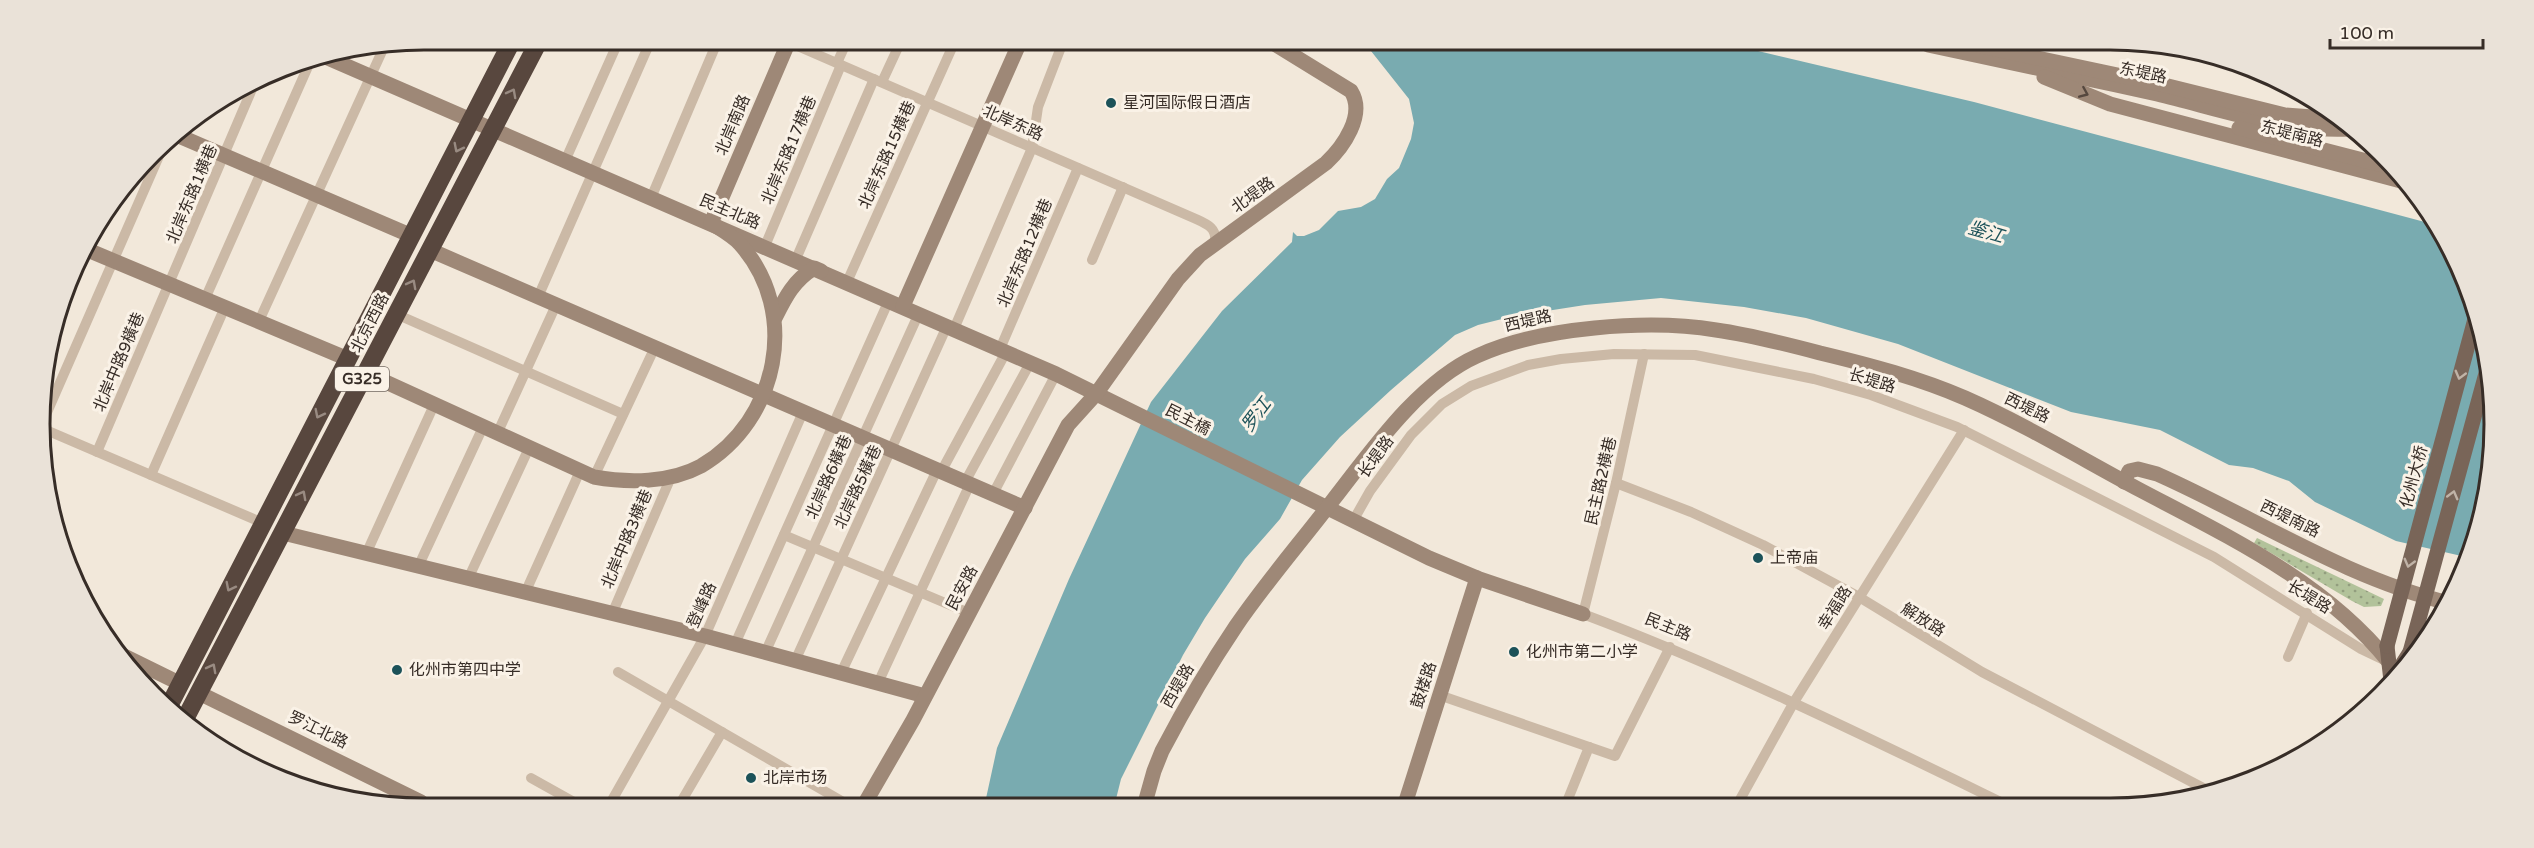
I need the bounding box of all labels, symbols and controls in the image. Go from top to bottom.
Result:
scale bar [2330,12,2483,50]
text: 100 m [2339,22,2394,44]
street label: 东堤路 [2117,58,2169,88]
one-way arrow [2078,86,2089,98]
one-way arrow [505,89,516,99]
street label: 北岸南路 [711,92,755,158]
street label: 北岸东路17横巷 [757,93,821,207]
place label: 星河国际假日酒店 [1123,93,1251,113]
marker: 星河国际假日酒店 [1104,96,1118,110]
street label: 北岸东路15横巷 [854,98,920,212]
street label: 北岸东路 [980,101,1046,145]
street label: 东堤南路 [2259,117,2325,151]
street label: 北岸东路1横巷 [162,141,222,247]
one-way arrow [454,141,465,152]
street label: 北堤路 [1228,173,1278,217]
street label: 民主北路 [697,190,763,234]
street label: 北岸东路12横巷 [993,196,1057,310]
water label: 鉴江 [1966,216,2008,248]
one-way arrow [405,280,416,291]
street label: 北京西路 [347,290,393,356]
street label: 西堤路 [1502,306,1554,336]
street label: 北岸中路9橫巷 [89,309,149,415]
street label: 长堤路 [1846,364,1898,398]
road number: G325 [335,367,389,391]
one-way arrow [2455,369,2467,380]
street label: 西堤路 [2001,388,2053,428]
water label: 罗江 [1236,392,1277,436]
street label: 民主橋 [1162,400,1214,440]
one-way arrow [315,408,327,419]
street label: 北岸路6橫巷 [802,432,856,522]
street label: 长堤路 [1354,432,1398,482]
street label: 民主路2横巷 [1581,435,1621,527]
street label: 北岸路5橫巷 [830,442,886,532]
street label: 化州大桥 [2396,443,2432,511]
street label: 北岸中路3横巷 [597,486,657,592]
one-way arrow [295,490,307,501]
one-way arrow [2445,490,2458,500]
street label: 西堤南路 [2257,496,2323,542]
place label: 上帝庙 [1770,548,1818,568]
marker: 上帝庙 [1751,551,1765,565]
one-way arrow [2404,557,2416,568]
street label: 民安路 [942,562,982,614]
street label: 长堤路 [2283,576,2335,618]
street label: 登峰路 [683,579,721,631]
one-way arrow [226,581,237,591]
street label: 幸福路 [1814,582,1856,634]
street label: 解放路 [1897,599,1949,641]
street label: 民主路 [1642,609,1694,645]
place label: 化州市第二小学 [1526,642,1638,662]
marker: 化州市第二小学 [1507,645,1521,659]
street label: 鼓楼路 [1407,659,1441,711]
place label: 化州市第四中学 [409,660,521,680]
street label: 西堤路 [1157,660,1199,712]
one-way arrow [205,663,217,674]
marker: 化州市第四中学 [390,663,404,677]
street label: 罗江北路 [285,707,351,753]
place label: 北岸市场 [763,768,827,788]
marker: 北岸市场 [744,771,758,785]

